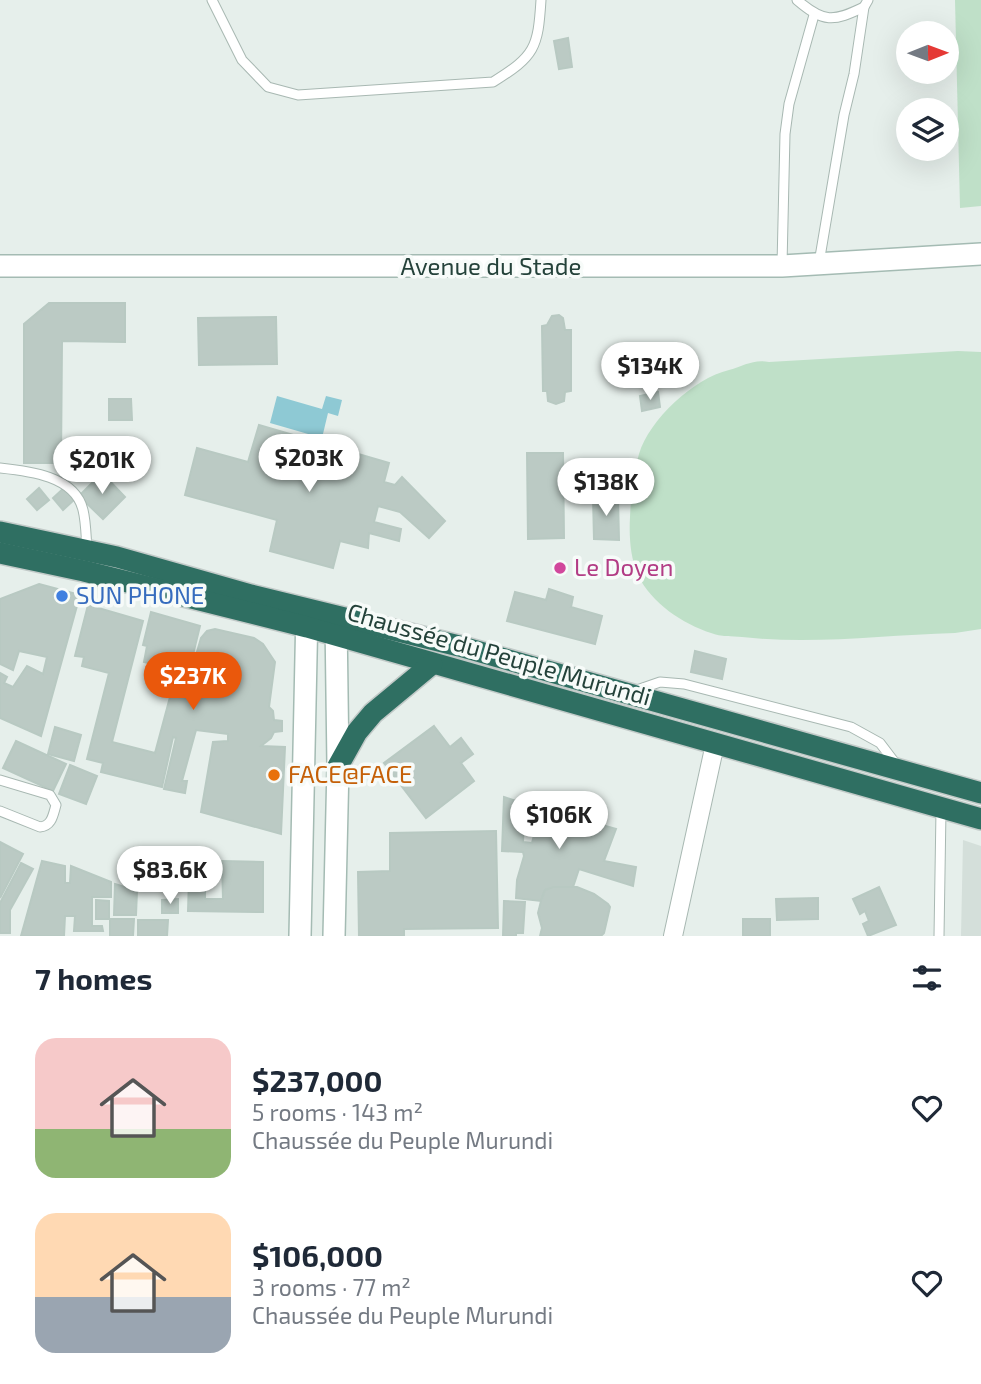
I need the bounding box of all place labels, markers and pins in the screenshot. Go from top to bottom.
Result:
pin: $134K [601,342,699,402]
pin: $203K [260,434,358,494]
pin: $201K [53,436,151,496]
pin: $138K [557,458,655,518]
place label: Le Doyen [574,552,673,581]
marker: Le Doyen [552,560,568,576]
place label: SUN PHONE [76,580,204,609]
marker: SUN PHONE [54,588,70,604]
pin: $237K [144,652,242,712]
place label: FACE@FACE [288,759,413,788]
marker: FACE@FACE [266,767,282,783]
pin: $106K [510,792,608,851]
pin: $83.6K [113,846,227,906]

